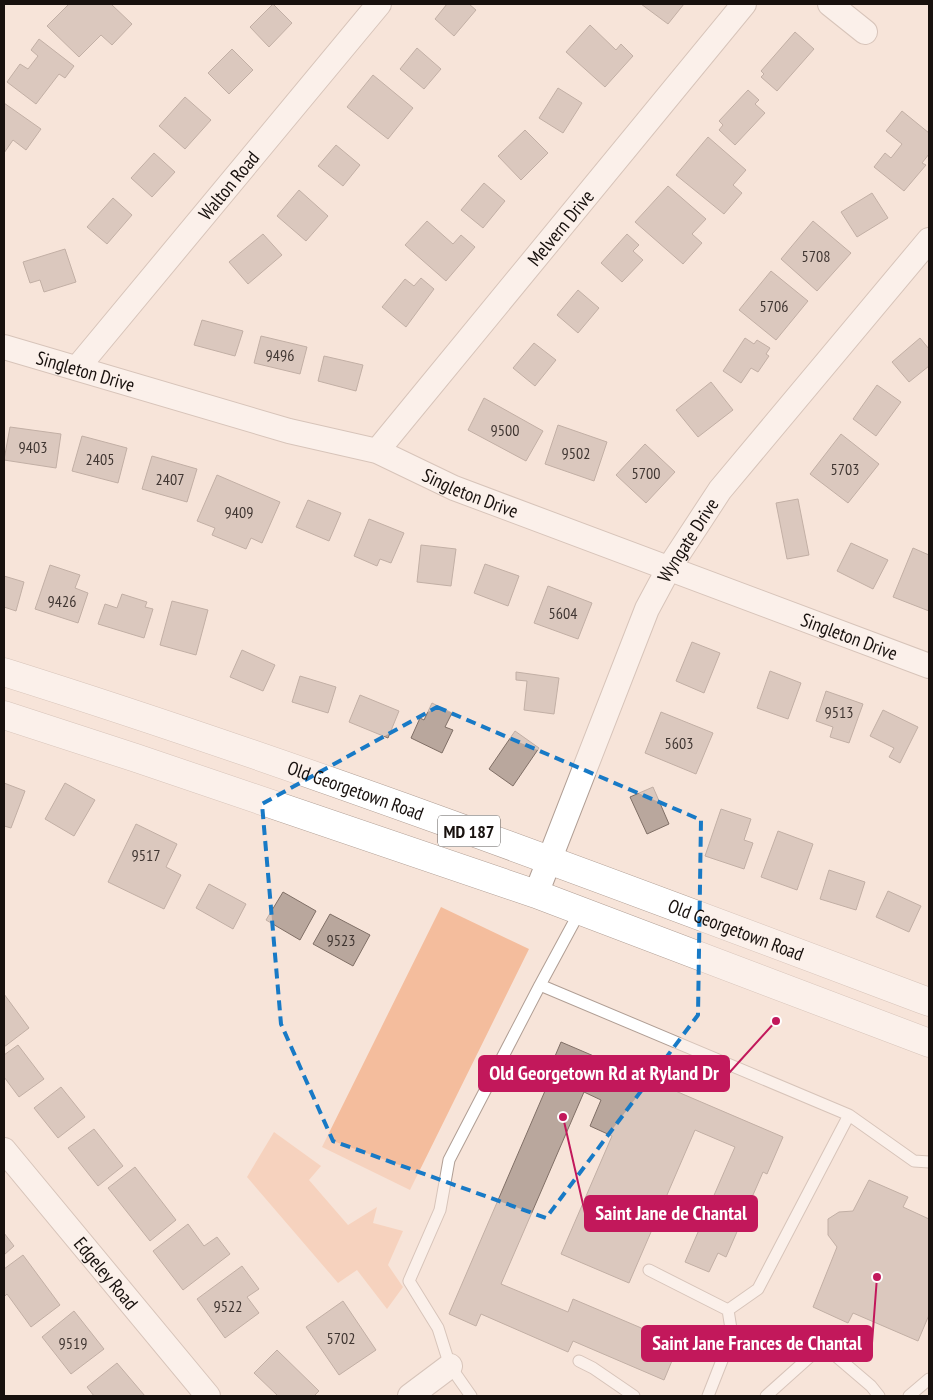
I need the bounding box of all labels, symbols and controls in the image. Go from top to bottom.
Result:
street label: Walton Road [193,146,264,225]
street label: Melvern Drive [522,184,599,271]
house number: 5708 [802,246,830,266]
house number: 5706 [760,296,788,316]
street label: Singleton Drive [34,345,138,397]
house number: 9496 [266,345,294,365]
house number: 9500 [491,420,519,440]
house number: 9403 [19,437,47,457]
house number: 9502 [562,443,590,463]
house number: 2405 [86,449,114,469]
house number: 5703 [831,459,859,479]
street label: Singleton Drive [419,463,522,523]
house number: 5700 [632,463,660,483]
house number: 2407 [156,469,184,489]
street label: Wyngate Drive [652,493,724,586]
house number: 9409 [225,502,253,522]
house number: 9426 [48,591,76,611]
house number: 5604 [549,603,577,623]
street label: Singleton Drive [798,607,901,665]
house number: 9513 [825,702,853,722]
house number: 5603 [665,733,693,753]
street label: Old Georgetown Road [284,755,427,825]
road number: MD 187 [438,816,500,846]
house number: 9517 [132,845,160,865]
street label: Old Georgetown Road [665,893,807,966]
house number: 9523 [327,930,355,950]
callout: Old Georgetown Rd at Ryland Dr [479,1056,729,1091]
text: Old Georgetown Rd at Ryland Dr [489,1060,719,1086]
callout: Saint Jane de Chantal [585,1196,757,1231]
text: Saint Jane de Chantal [595,1200,747,1226]
street label: Edgeley Road [69,1232,143,1315]
house number: 9522 [214,1296,242,1316]
callout: Saint Jane Frances de Chantal [642,1326,872,1361]
house number: 5702 [327,1328,355,1348]
text: Saint Jane Frances de Chantal [652,1330,862,1356]
house number: 9519 [59,1333,87,1353]

